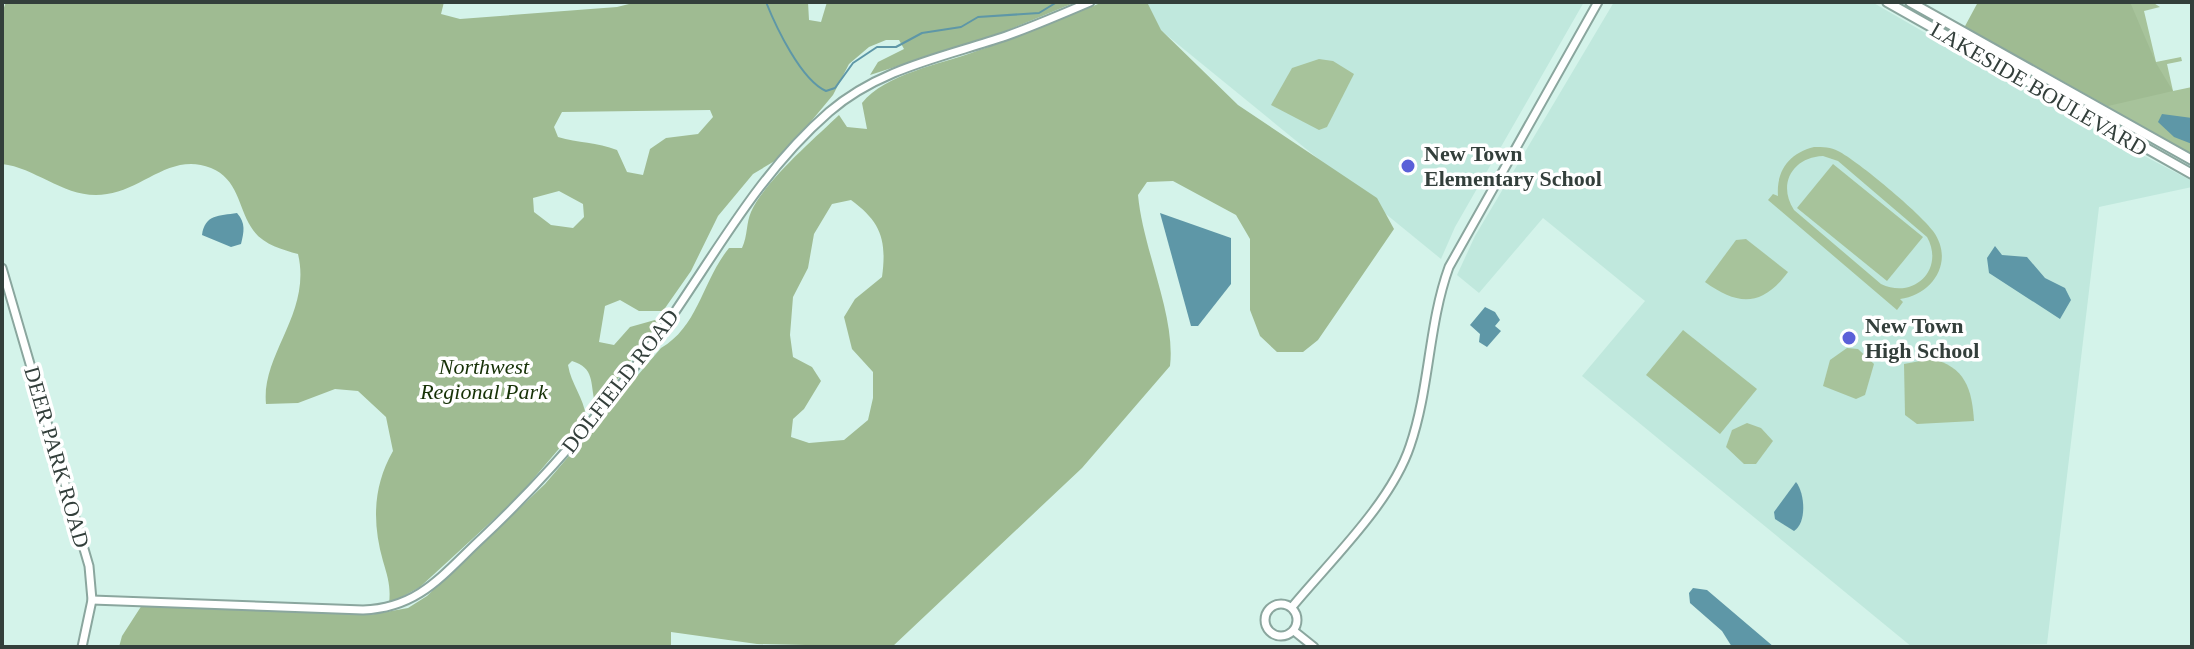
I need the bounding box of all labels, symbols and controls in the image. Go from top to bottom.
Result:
street label: LAKESIDE BOULEVARD [1926,17,2152,161]
place label: New Town Elementary School [1424,141,1602,191]
marker: New Town Elementary School [1399,157,1417,175]
street label: DOLFIELD ROAD [556,304,684,458]
place label: New Town High School [1865,313,1979,363]
marker: New Town High School [1840,329,1858,347]
park label: Northwest Regional Park [419,354,549,404]
street label: DEER PARK ROAD [19,363,95,551]

